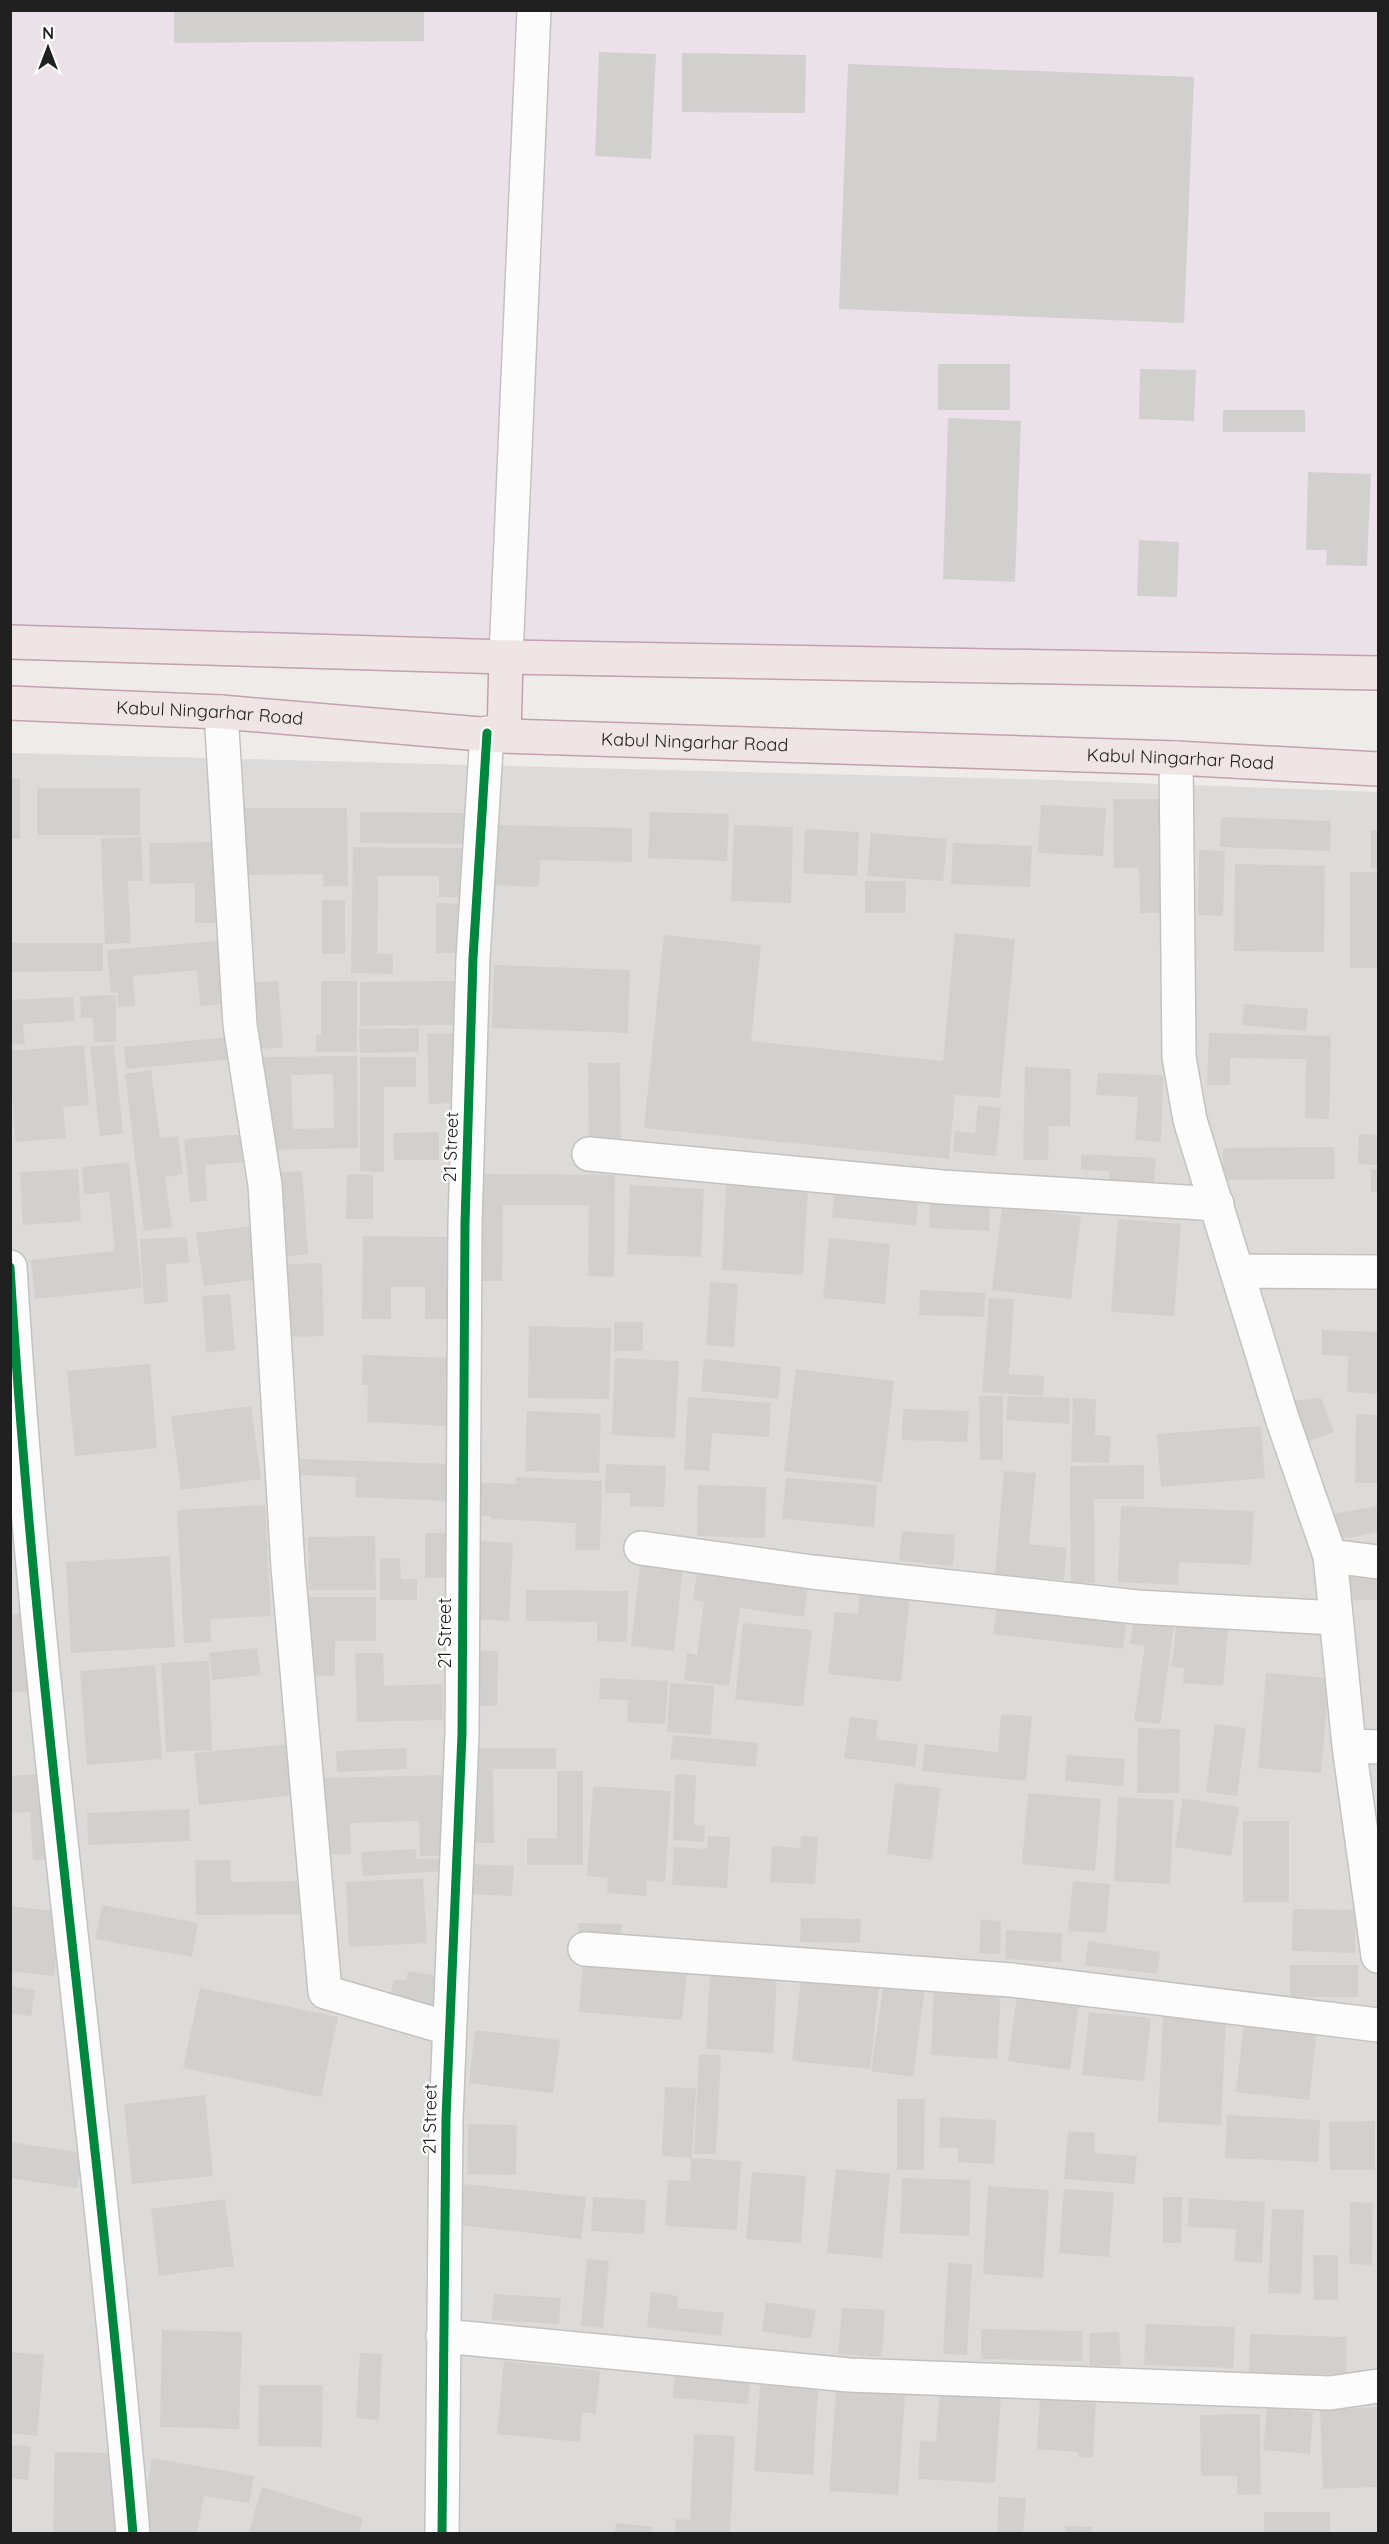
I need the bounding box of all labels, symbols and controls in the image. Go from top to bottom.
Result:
north arrow [18,18,78,78]
text: N [42,23,54,43]
street label: Kabul Ningarhar Road [116,696,304,730]
street label: Kabul Ningarhar Road [601,727,789,756]
street label: Kabul Ningarhar Road [1086,743,1275,774]
street label: 21 Street [438,1111,463,1183]
street label: 21 Street [433,1598,456,1668]
street label: 21 Street [417,2083,442,2155]

